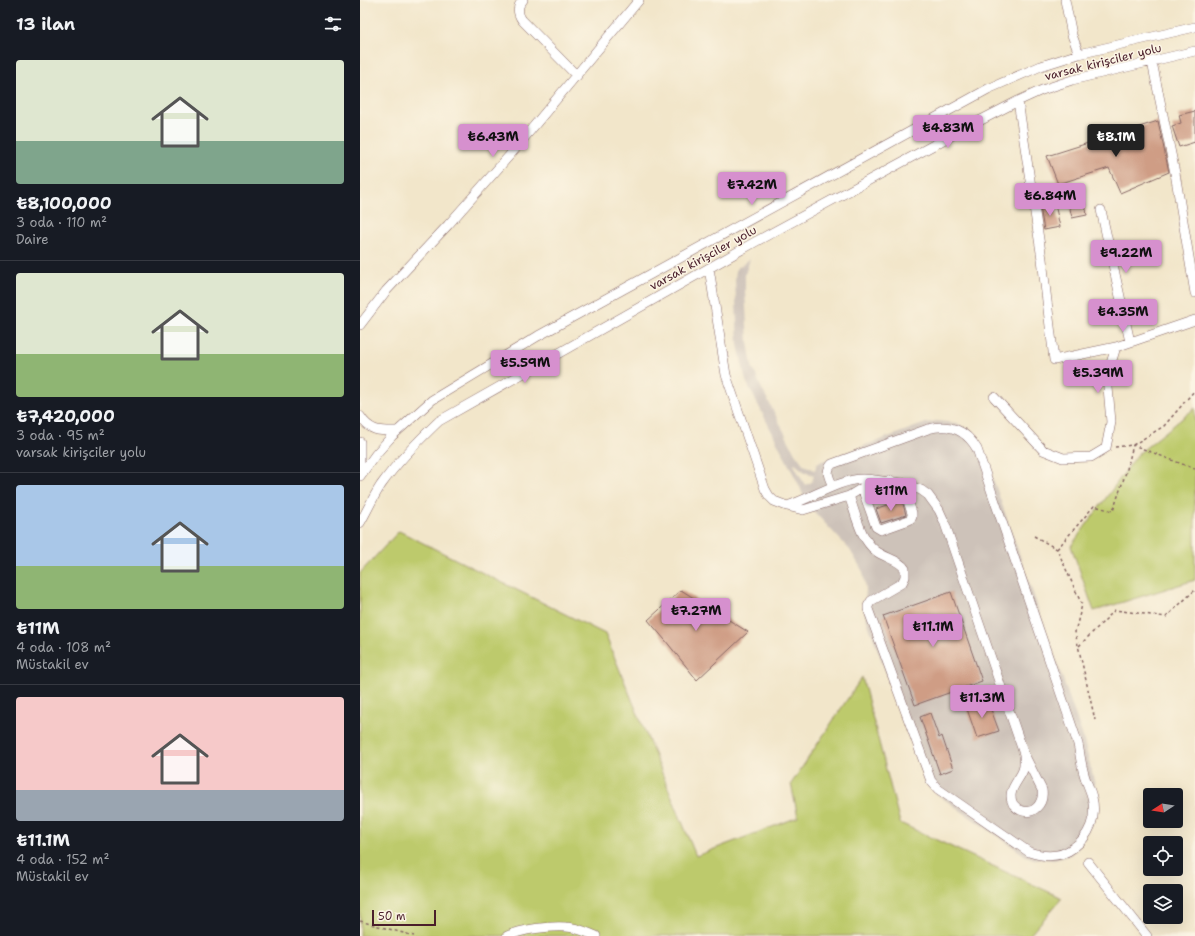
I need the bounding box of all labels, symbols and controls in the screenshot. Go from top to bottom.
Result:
text: 13 ilan [16,13,75,35]
icon: filters [322,13,344,35]
street label: varsak kirişciler yolu [1043,40,1163,84]
icon: home [144,86,216,158]
pin: ₺4.83M [915,115,981,149]
text: ₺4.83M [922,119,974,136]
pin: ₺6.43M [460,124,526,158]
pin: ₺8.1M [1088,124,1144,158]
text: ₺6.43M [467,128,519,145]
text: ₺8.1M [1096,128,1136,145]
pin: ₺7.42M [719,172,785,206]
text: ₺7.42M [727,176,777,193]
pin: ₺6.84M [1017,183,1083,217]
text: ₺6.84M [1024,187,1076,204]
text: ₺8,100,000 [16,192,112,214]
text: 3 oda · 110 m² [16,214,107,231]
street label: varsak kirişciler yolu [647,222,759,294]
text: Daire [16,231,49,248]
pin: ₺9.22M [1093,240,1159,274]
text: ₺9.22M [1100,244,1152,261]
icon: home [144,299,216,371]
pin: ₺4.35M [1090,299,1156,333]
text: ₺4.35M [1097,303,1149,320]
pin: ₺5.59M [492,350,558,384]
text: ₺5.59M [500,354,550,371]
pin: ₺5.39M [1065,360,1131,394]
text: ₺5.39M [1072,364,1124,381]
text: ₺7,420,000 [16,405,115,427]
text: 3 oda · 95 m² [16,427,105,444]
text: varsak kirişciler yolu [16,444,146,461]
pin: ₺11M [867,478,915,512]
text: ₺11M [874,482,908,499]
icon: home [144,511,216,583]
pin: ₺7.27M [663,598,729,632]
text: ₺7.27M [670,602,722,619]
pin: ₺11.1M [900,614,966,648]
text: ₺11M [16,617,60,639]
text: ₺11.1M [912,618,954,635]
text: 4 oda · 108 m² [16,639,111,656]
text: Müstakil ev [16,656,89,673]
pin: ₺11.3M [949,685,1015,719]
text: ₺11.3M [959,689,1005,706]
icon: home [144,723,216,795]
north arrow [1143,788,1183,828]
map controls [1143,788,1183,924]
text: ₺11.1M [16,829,70,851]
button: locate [1143,836,1183,876]
text: 4 oda · 152 m² [16,851,110,868]
text: Müstakil ev [16,868,89,885]
button: layers [1143,884,1183,924]
scale bar [372,908,436,927]
text: 50 m [378,909,406,924]

